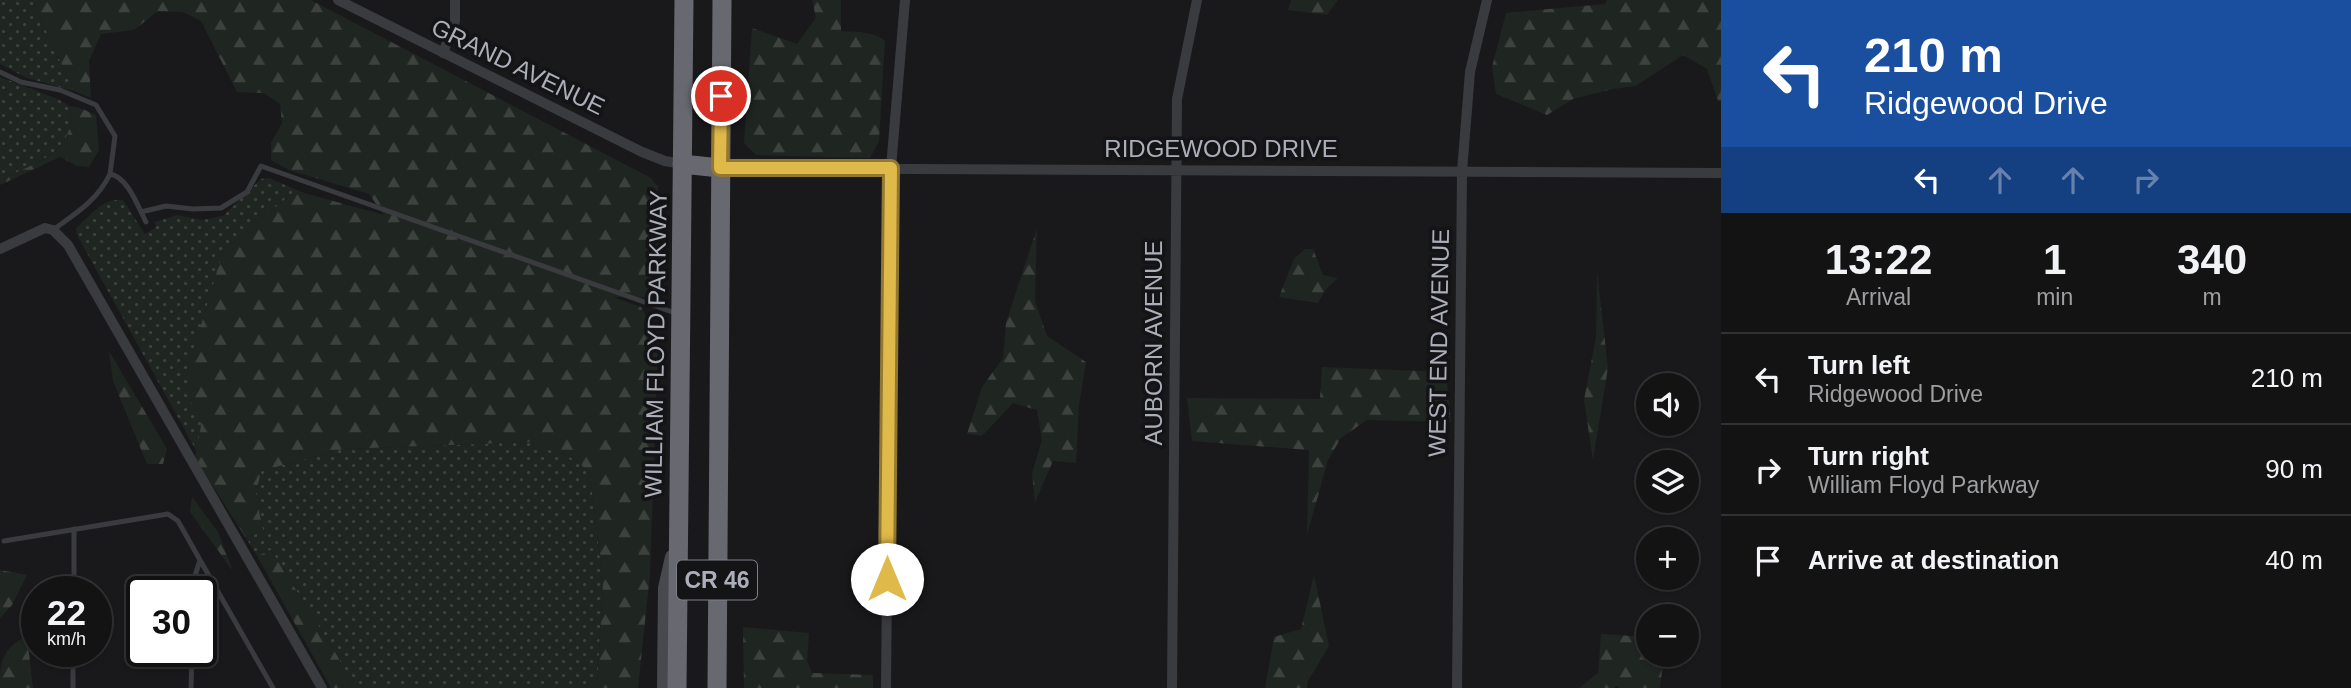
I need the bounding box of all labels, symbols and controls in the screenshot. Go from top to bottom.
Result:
street label: GRAND AVENUE [427,13,609,120]
icon: left [1749,28,1840,119]
text: 210 m [1864,28,2003,82]
pin [691,66,751,126]
icon: arrive [702,77,740,115]
text: Ridgewood Drive [1864,85,2108,121]
street label: RIDGEWOOD DRIVE [1104,135,1338,162]
icon: left [1908,161,1946,199]
icon: ahead [1981,161,2019,199]
icon: ahead [2054,161,2092,199]
icon: right [2127,161,2165,199]
street label: WILLIAM FLOYD PARKWAY [639,190,672,498]
street label: WEST END AVENUE [1423,229,1454,457]
text: 13:22 [1825,236,1932,283]
text: 1 [2043,236,2066,283]
text: 340 [2177,236,2247,283]
street label: AUBORN AVENUE [1140,241,1167,445]
text: Arrival [1846,284,1911,310]
text: min [2036,284,2073,310]
text: m [2203,284,2222,310]
text: Turn left [1808,350,1910,380]
icon: left [1749,360,1787,398]
text: 210 m [2251,363,2323,393]
map controls [1636,373,1699,667]
button: sound [1636,373,1699,436]
text: Ridgewood Drive [1808,381,1983,407]
text: Turn right [1808,441,1929,471]
button: layers [1636,450,1699,513]
icon: right [1749,451,1787,489]
text: 90 m [2265,454,2323,484]
text: William Floyd Parkway [1808,472,2039,498]
button: + [1636,527,1699,590]
position arrow [850,542,924,616]
icon: arrive [1749,542,1787,580]
text: Arrive at destination [1808,545,2059,575]
text: 40 m [2265,545,2323,575]
road number: CR 46 [677,560,757,600]
speed limit sign: 30 [126,576,217,667]
text: 22 [47,593,86,632]
button: − [1636,604,1699,667]
text: km/h [47,629,86,649]

